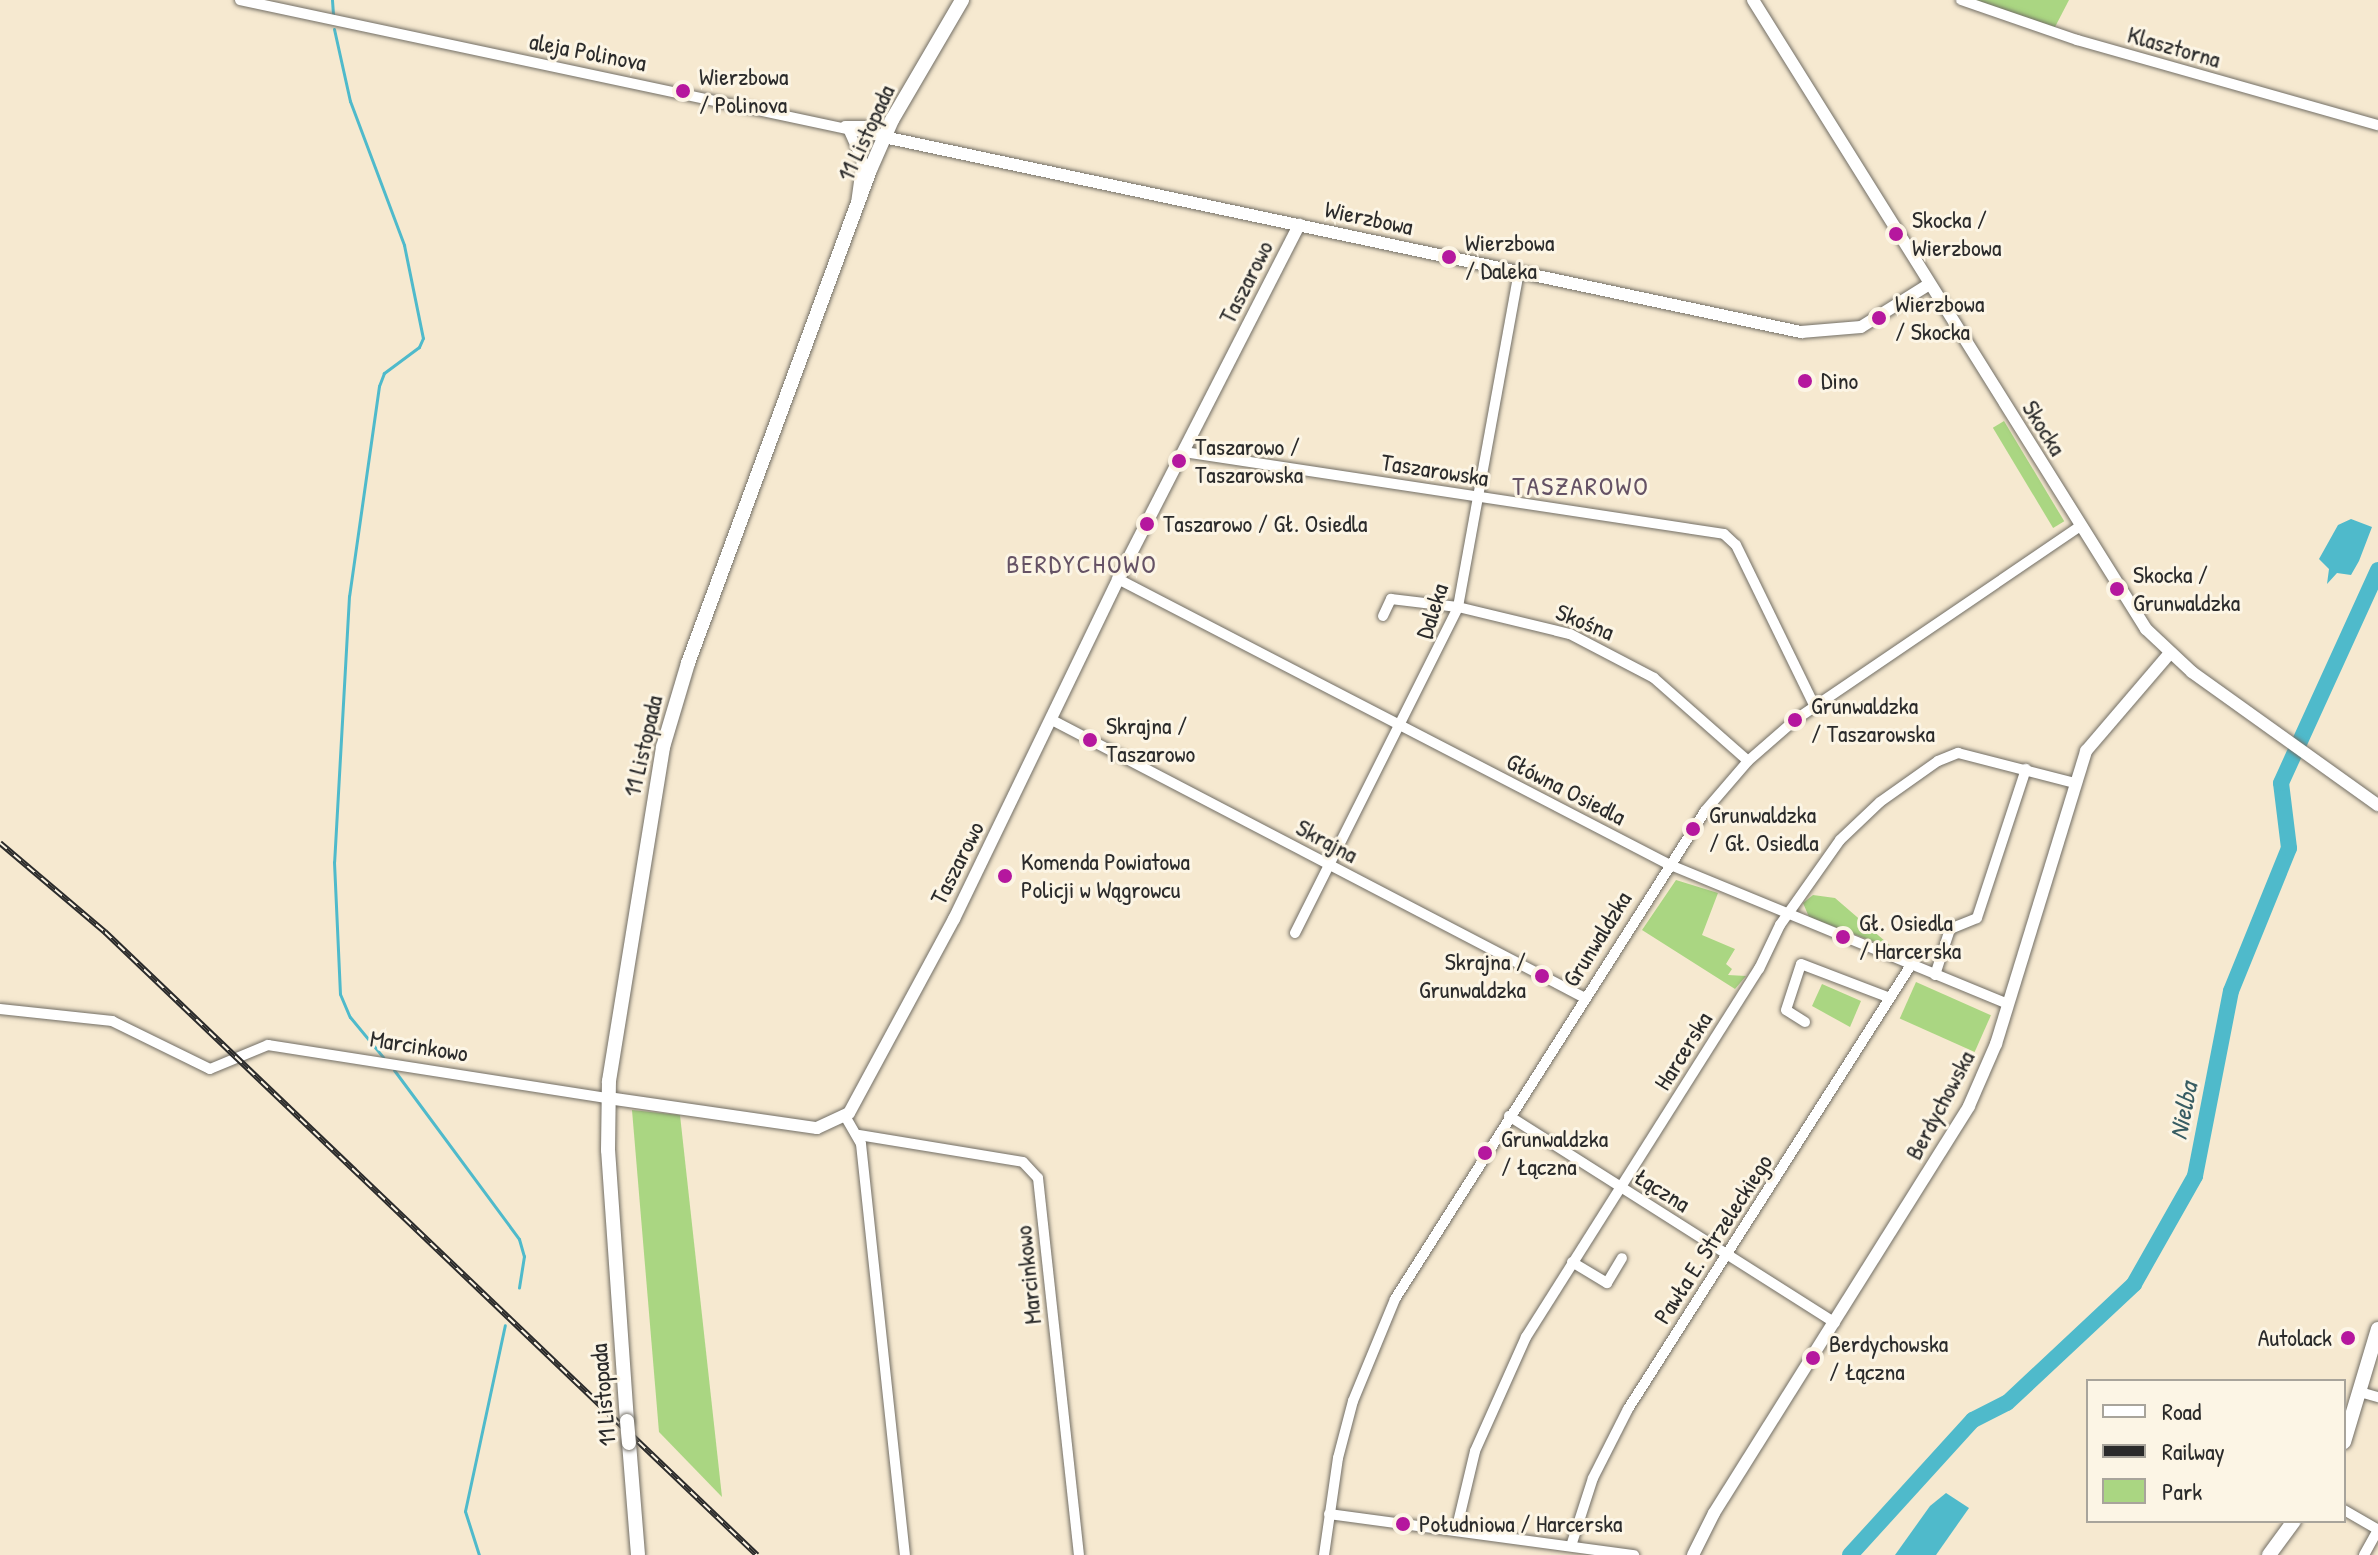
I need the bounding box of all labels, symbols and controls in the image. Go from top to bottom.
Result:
street label: Klasztorna [2124,20,2224,74]
street label: aleja Polinova [527,27,649,77]
place label: Wierzbowa / Polinova [699,63,788,119]
street label: 11 Listopada [831,80,901,186]
marker: Wierzbowa / Polinova [674,82,692,100]
street label: Wierzbowa [1322,195,1416,241]
place label: Skocka / Wierzbowa [1912,206,2001,262]
marker: Skocka / Wierzbowa [1887,225,1905,243]
place label: Wierzbowa / Daleka [1465,229,1554,285]
street label: Taszarowo [1213,236,1279,328]
marker: Wierzbowa / Daleka [1440,248,1458,266]
place label: Wierzbowa / Skocka [1895,290,1984,346]
marker: Wierzbowa / Skocka [1870,309,1888,327]
place label: Dino [1821,367,1858,395]
marker: Dino [1796,372,1814,390]
street label: Skocka [2016,395,2072,461]
place label: Taszarowo / Taszarowska [1195,433,1303,489]
street label: Taszarowska [1379,447,1491,493]
marker: Taszarowo / Taszarowska [1170,452,1188,470]
district label: TASZAROWO [1512,470,1650,502]
place label: Taszarowo / Gł. Osiedla [1163,510,1367,538]
marker: Taszarowo / Gł. Osiedla [1138,515,1156,533]
district label: BERDYCHOWO [1006,548,1158,580]
place label: Skocka / Grunwaldzka [2133,561,2240,617]
street label: Daleka [1410,580,1454,642]
marker: Skocka / Grunwaldzka [2108,580,2126,598]
street label: Skośna [1552,597,1618,647]
place label: Grunwaldzka / Taszarowska [1811,692,1935,748]
street label: 11 Listopada [617,693,669,799]
marker: Grunwaldzka / Taszarowska [1786,711,1804,729]
place label: Skrajna / Taszarowo [1106,712,1195,768]
marker: Skrajna / Taszarowo [1081,731,1099,749]
street label: Główna Osiedla [1502,747,1630,831]
place label: Grunwaldzka / Gł. Osiedla [1709,801,1819,857]
street label: Skrajna [1291,813,1363,869]
street label: Taszarowo [924,817,990,909]
marker: Grunwaldzka / Gł. Osiedla [1684,820,1702,838]
place label: Komenda Powiatowa Policji w Wągrowcu [1021,848,1190,904]
marker: Komenda Powiatowa Policji w Wągrowcu [996,867,1014,885]
street label: Grunwaldzka [1556,886,1638,992]
place label: Gł. Osiedla / Harcerska [1859,909,1961,965]
marker: Gł. Osiedla / Harcerska [1834,928,1852,946]
place label: Skrajna / Grunwaldzka [1419,948,1526,1004]
marker: Skrajna / Grunwaldzka [1533,967,1551,985]
street label: Harcerska [1648,1007,1718,1095]
street label: Marcinkowo [368,1024,470,1068]
street label: Berdychowska [1899,1046,1981,1164]
water label: Nielba [2162,1080,2204,1142]
place label: Grunwaldzka / Łączna [1501,1125,1608,1181]
marker: Grunwaldzka / Łączna [1476,1144,1494,1162]
street label: Pawła E. Strzeleckiego [1647,1149,1779,1329]
street label: Łączna [1629,1162,1695,1218]
street label: Marcinkowo [1009,1224,1047,1326]
place label: Autolack [2258,1324,2332,1352]
marker: Autolack [2339,1329,2357,1347]
place label: Berdychowska / Łączna [1829,1330,1948,1386]
street label: 11 Listopada [584,1343,622,1447]
marker: Berdychowska / Łączna [1804,1349,1822,1367]
legend [2086,1379,2346,1523]
text: Road [2162,1395,2201,1427]
text: Railway [2162,1435,2225,1467]
text: Park [2162,1475,2202,1507]
place label: Południowa / Harcerska [1419,1510,1622,1538]
marker: Południowa / Harcerska [1394,1515,1412,1533]

